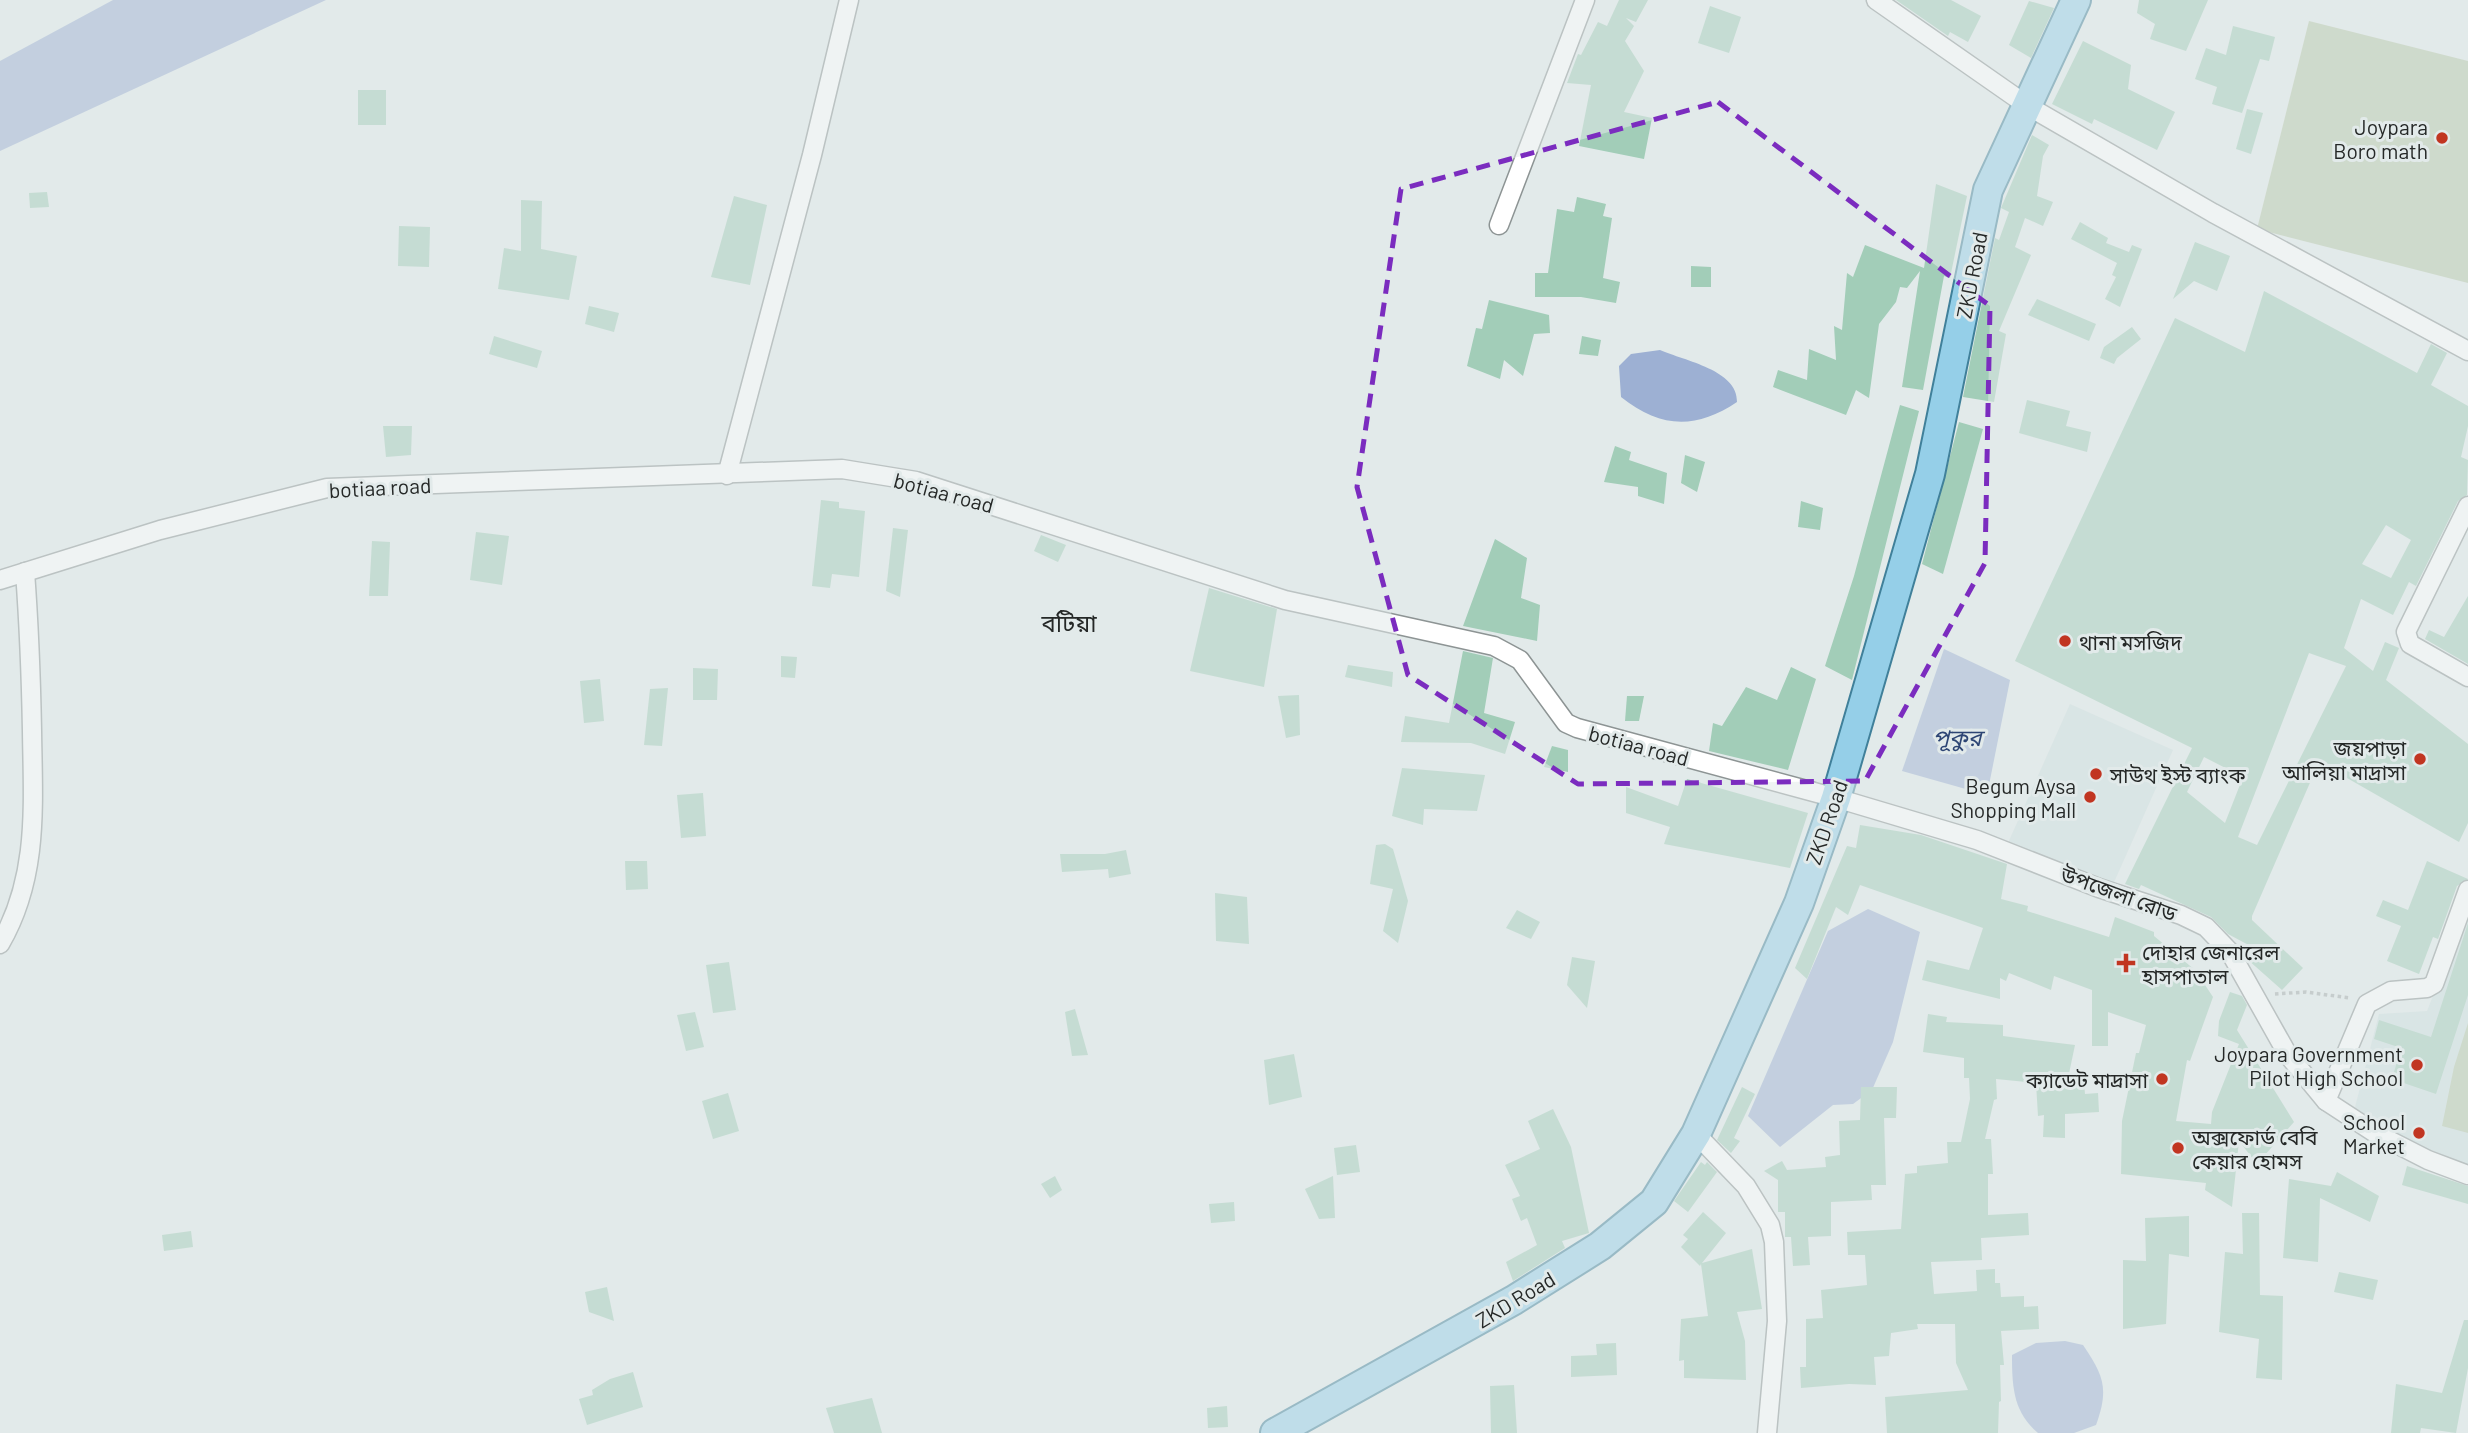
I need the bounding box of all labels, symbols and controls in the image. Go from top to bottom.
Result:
place label: Joypara Boro math [2333,114,2428,163]
marker: Joypara Boro math [2434,130,2450,146]
street label: ZKD Road [1950,229,1992,321]
street label: botiaa road [891,467,997,517]
street label: botiaa road [328,472,432,502]
district label: বটিয়া [1040,608,1097,637]
place label: থানা মসজিদ [2079,629,2182,654]
marker: থানা মসজিদ [2057,633,2073,649]
street label: botiaa road [1586,720,1692,770]
water label: পূকুর [1933,723,1986,752]
place label: জয়পাড়া আলিয়া মাদ্রাসা [2281,735,2406,784]
marker: জয়পাড়া আলিয়া মাদ্রাসা [2412,751,2428,767]
place label: সাউথ ইস্ট ব্যাংক [2109,762,2247,787]
marker: সাউথ ইস্ট ব্যাংক [2088,766,2104,782]
place label: Begum Aysa Shopping Mall [1950,773,2076,822]
street label: ZKD Road [1800,776,1852,868]
marker: Begum Aysa Shopping Mall [2082,789,2098,805]
street label: উপজেলা রোড [2057,860,2181,926]
place label: দোহার জেনারেল হাসপাতাল [2141,939,2280,988]
marker: দোহার জেনারেল হাসপাতাল [2116,953,2136,973]
place label: Joypara Government Pilot High School [2214,1041,2403,1090]
marker: Joypara Government Pilot High School [2409,1057,2425,1073]
place label: ক্যাডেট মাদ্রাসা [2025,1067,2148,1092]
marker: ক্যাডেট মাদ্রাসা [2154,1071,2170,1087]
place label: School Market [2343,1109,2405,1158]
place label: অক্সফোর্ড বেবি কেয়ার হোমস [2191,1124,2318,1173]
marker: School Market [2411,1125,2427,1141]
marker: অক্সফোর্ড বেবি কেয়ার হোমস [2170,1140,2186,1156]
street label: ZKD Road [1471,1266,1559,1332]

